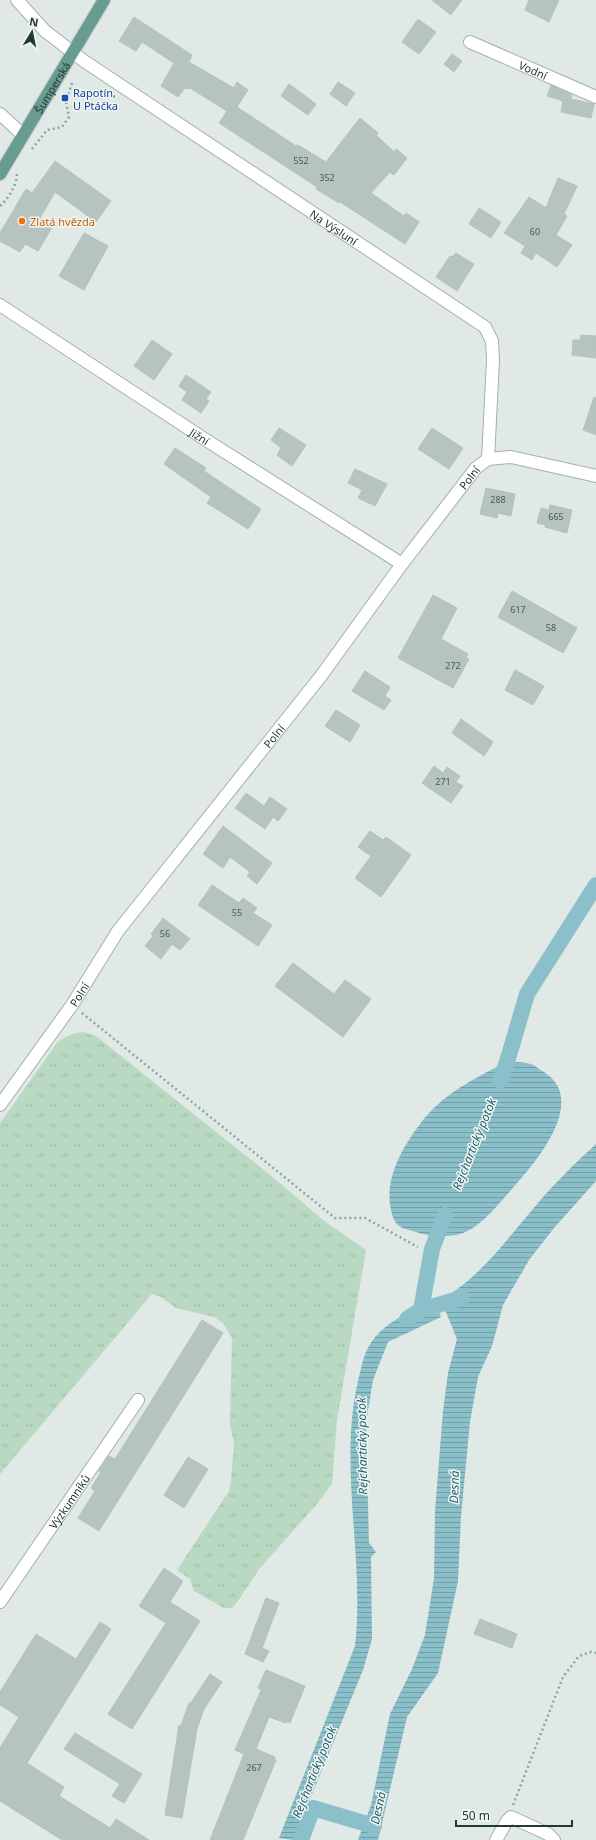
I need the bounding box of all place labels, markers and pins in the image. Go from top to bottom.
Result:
place label: Rapotín, U Ptáčka [73,85,118,113]
marker: Rapotín, U Ptáčka [60,93,70,103]
place label: Zlatá hvězda [30,214,95,229]
marker: Zlatá hvězda [17,216,27,226]

